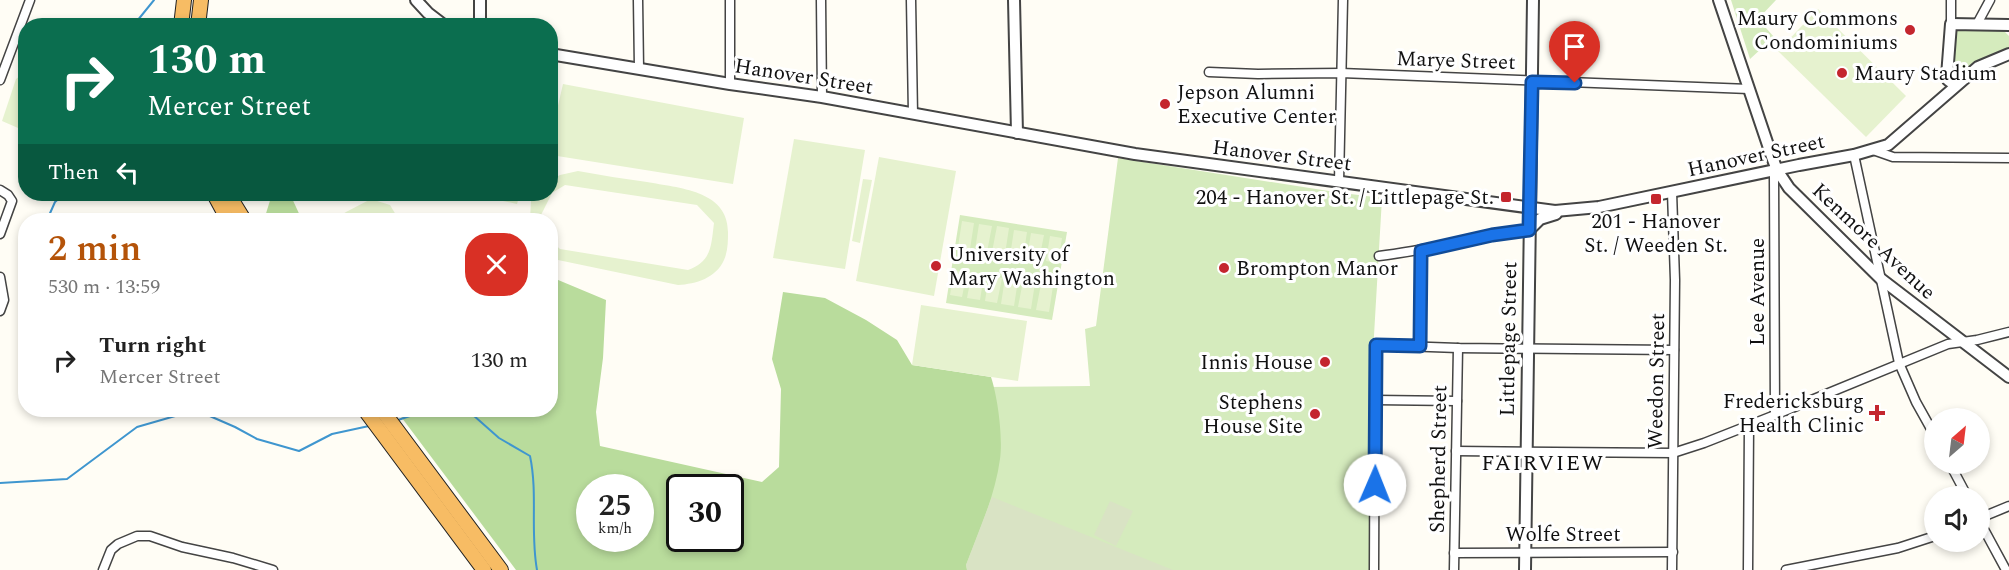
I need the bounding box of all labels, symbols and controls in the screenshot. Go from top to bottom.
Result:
place label: Maury Commons Condominiums [1737,3,1898,59]
pin [1549,21,1600,83]
marker: Maury Commons Condominiums [1903,23,1917,37]
text: 130 m [147,29,266,92]
icon: arrive [1558,30,1591,63]
icon: right [48,42,126,120]
street label: Marye Street [1396,43,1516,79]
street label: Hanover Street [732,50,875,104]
place label: Maury Stadium [1854,58,1997,90]
marker: Maury Stadium [1835,66,1849,80]
place label: Jepson Alumni Executive Center [1177,77,1336,133]
text: Mercer Street [147,86,311,128]
marker: Jepson Alumni Executive Center [1158,97,1172,111]
street label: Hanover Street [1685,126,1828,186]
street label: Hanover Street [1211,132,1353,180]
text: Then [48,156,99,189]
icon: left [111,156,144,189]
street label: Kenmore Avenue [1804,176,1943,308]
place label: 204 - Hanover St. / Littlepage St. [1196,182,1494,214]
marker: 204 - Hanover St. / Littlepage St. [1499,190,1513,204]
marker: 201 - Hanover St. / Weeden St. [1649,192,1663,206]
place label: 201 - Hanover St. / Weeden St. [1584,206,1728,262]
text: 2 min [48,222,141,277]
button: close [465,233,528,296]
street label: Lee Avenue [1742,238,1774,346]
place label: University of Mary Washington [948,239,1115,295]
place label: Brompton Manor [1236,253,1398,285]
marker: University of Mary Washington [929,259,943,273]
marker: Brompton Manor [1217,261,1231,275]
street label: Littlepage Street [1492,261,1526,417]
text: 530 m · 13:59 [48,272,160,302]
street label: Weedon Street [1640,313,1674,449]
text: Turn right [99,329,206,362]
icon: right [48,344,81,377]
text: 130 m [471,344,528,377]
place label: Innis House [1200,347,1313,379]
marker: Innis House [1318,355,1332,369]
text: Mercer Street [99,362,220,392]
street label: Shepherd Street [1422,385,1456,533]
place label: Fredericksburg Health Clinic [1723,386,1864,442]
place label: Stephens House Site [1203,387,1303,443]
marker: Fredericksburg Health Clinic [1868,404,1886,422]
marker: Stephens House Site [1308,407,1322,421]
north arrow [1924,408,1990,474]
map controls [1924,408,1990,552]
district label: FAIRVIEW [1481,447,1605,480]
position arrow [1343,453,1407,517]
speed limit sign: 30 [666,474,744,552]
text: 25 [598,483,632,529]
button: sound [1924,486,1990,552]
text: km/h [598,517,632,540]
street label: Wolfe Street [1505,519,1621,551]

